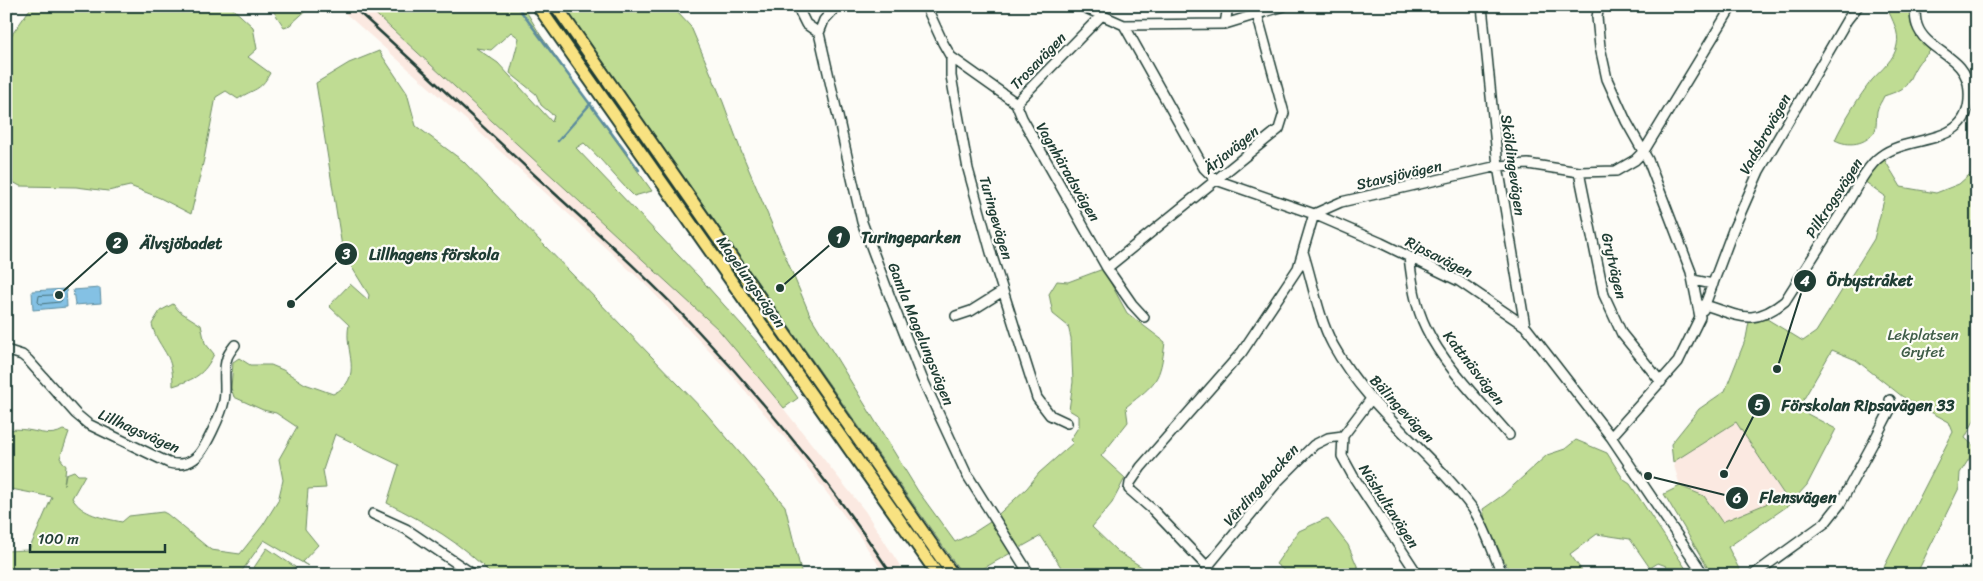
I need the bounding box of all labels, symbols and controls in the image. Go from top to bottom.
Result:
street label: Trosavägen [1003,26,1073,96]
street label: Vadsbrovägen [1732,89,1798,179]
street label: Sköldingevägen [1493,113,1533,217]
street label: Vagnhäradsvägen [1029,117,1107,227]
street label: Ärjavägen [1196,119,1265,182]
street label: Stavsjövägen [1354,153,1444,197]
street label: Pilkrogsvägen [1798,153,1870,243]
street label: Turingevägen [972,173,1020,263]
callout: Turingeparken [826,222,971,253]
text: Turingeparken [861,223,961,252]
text: 1 [836,225,843,251]
callout: Älvsjöbadet [105,228,232,259]
text: Älvsjöbadet [139,229,222,258]
street label: Ripsavägen [1401,229,1477,285]
text: 2 [112,230,122,256]
street label: Magelungsvägen [709,230,793,334]
street label: Grytvägen [1594,230,1634,302]
callout: Lillhagens förskola [334,238,509,269]
text: Lillhagens förskola [369,240,500,269]
text: 3 [341,241,351,267]
street label: Gamla Magelungsvägen [880,258,962,410]
callout: Örbystråket [1792,265,1923,296]
text: Örbystråket [1826,266,1913,295]
text: 4 [1799,268,1810,294]
park label: Lekplatsen Grytet [1887,322,1959,365]
street label: Kattnäsvägen [1436,325,1512,411]
street label: Bälingevägen [1363,369,1441,449]
callout: Förskolan Ripsavägen 33 [1747,390,1964,421]
text: Förskolan Ripsavägen 33 [1781,391,1955,420]
text: 5 [1754,392,1764,418]
street label: Lillhagsvägen [94,401,184,461]
street label: Vårdingebacken [1217,438,1305,532]
street label: Näshultavägen [1352,458,1426,554]
callout: Flensvägen [1725,482,1847,513]
text: Flensvägen [1758,483,1837,512]
text: 6 [1732,485,1742,511]
scale bar [30,521,165,553]
text: 100 m [38,526,79,552]

